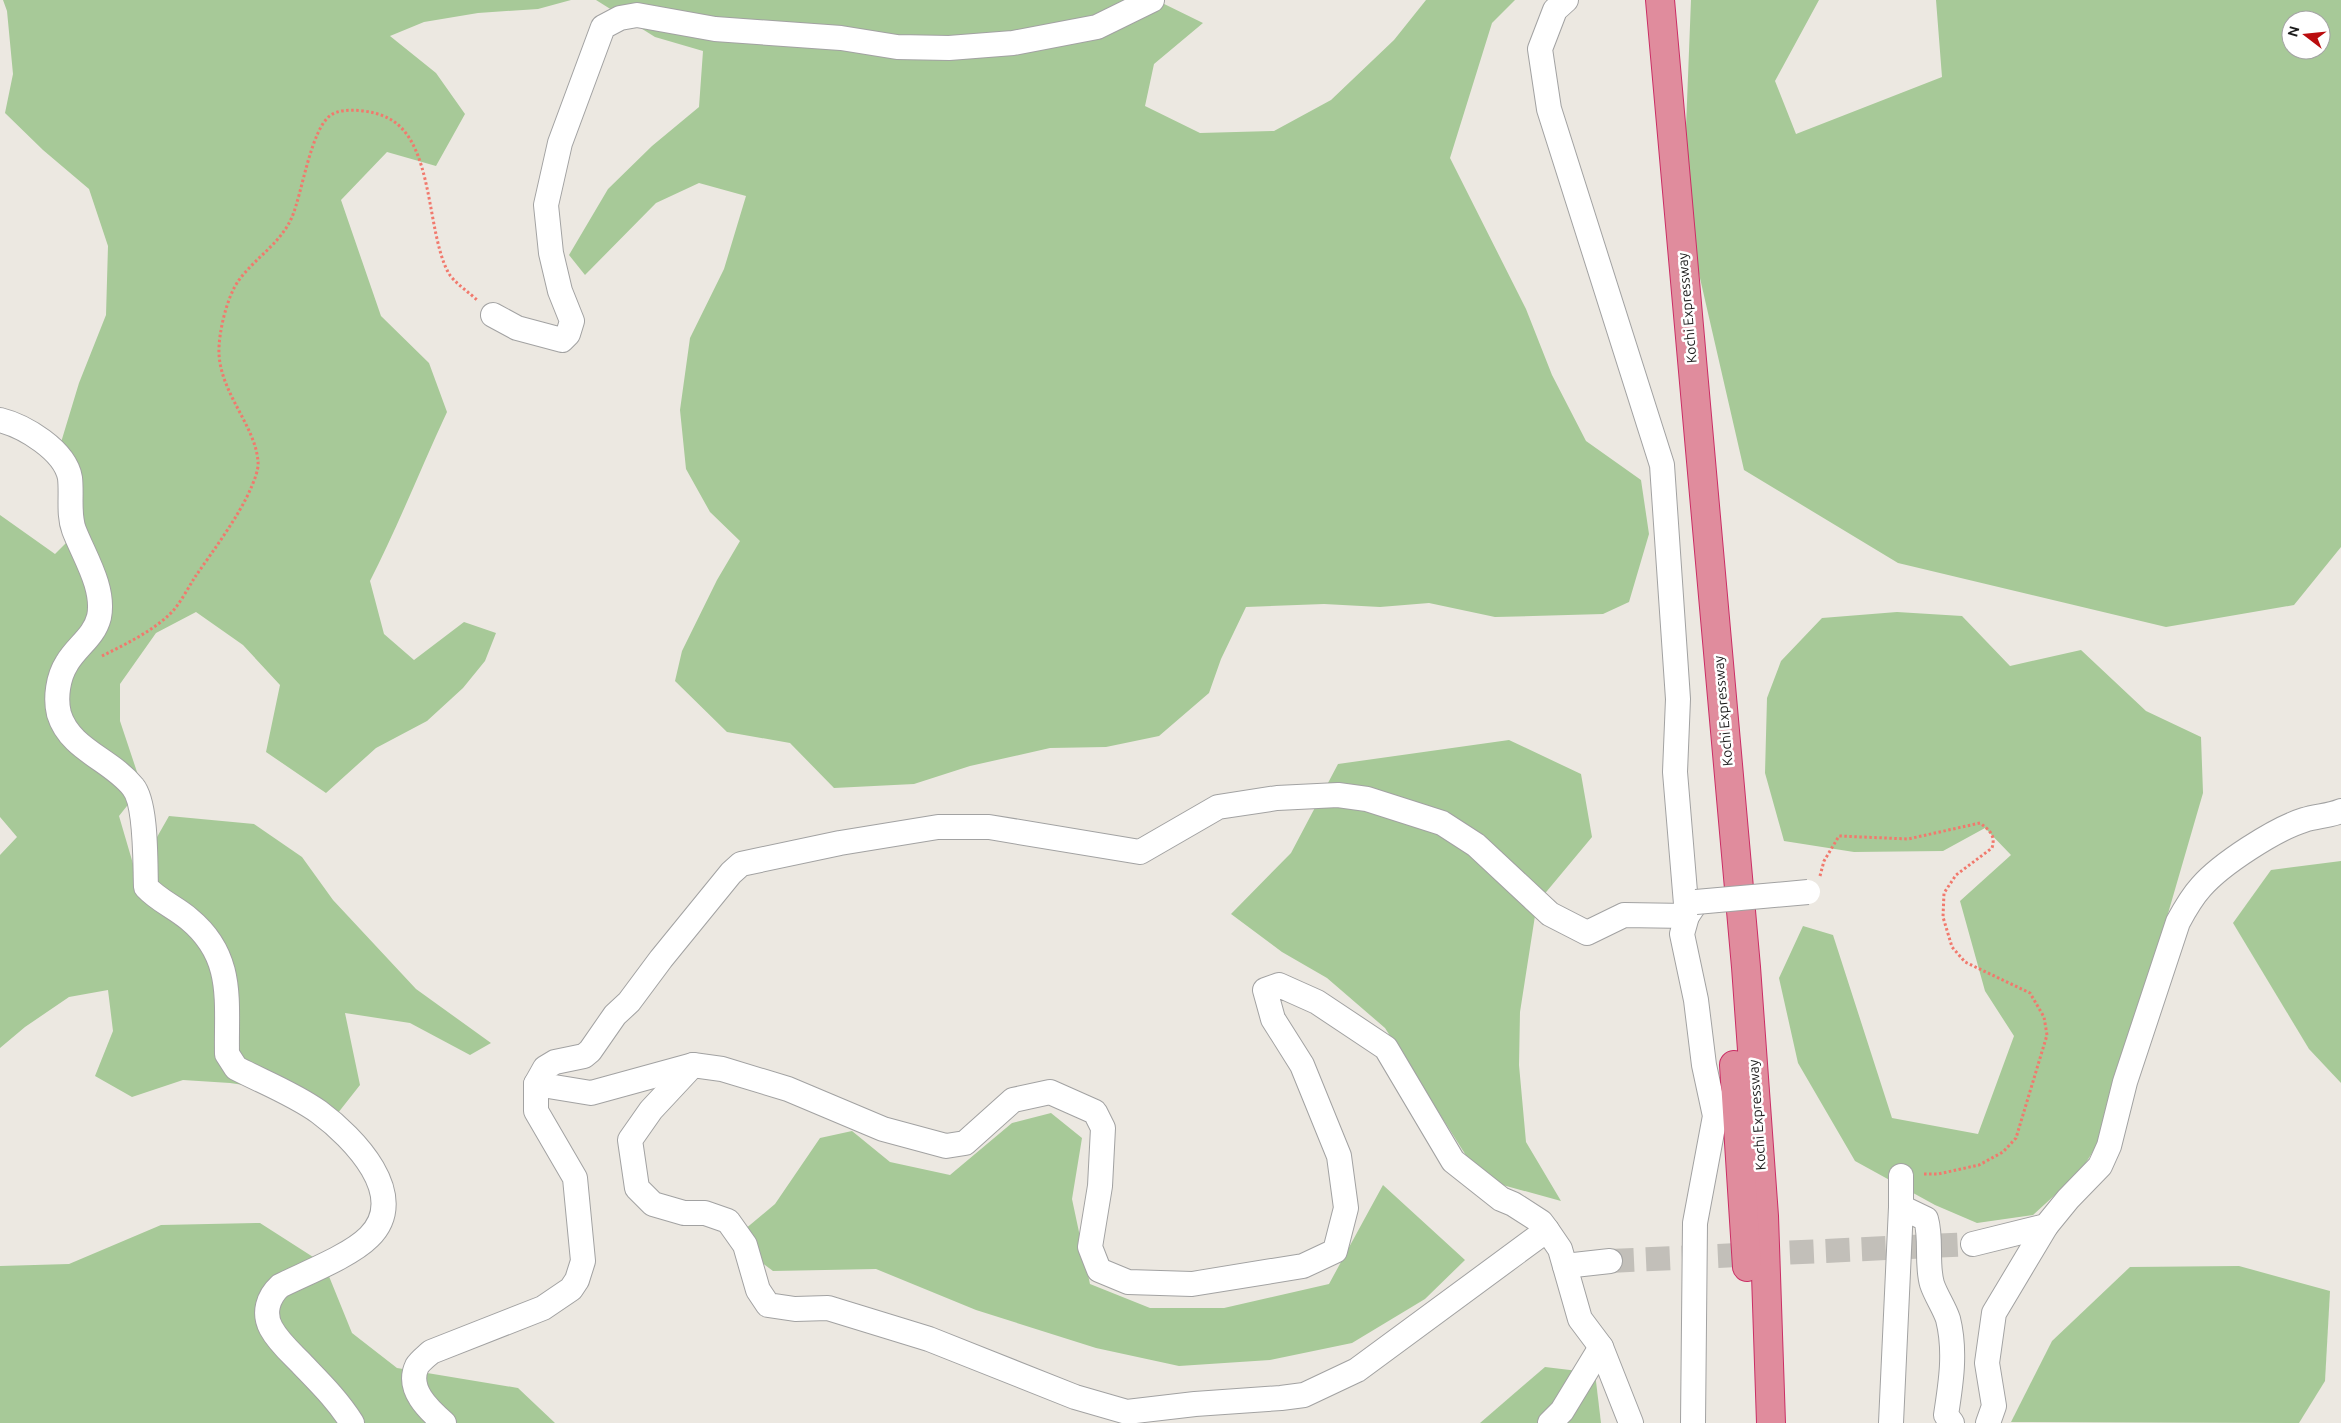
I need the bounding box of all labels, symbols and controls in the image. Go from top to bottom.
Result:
north arrow [2281,10,2331,60]
text: N [2284,24,2303,39]
street label: Kochi Expressway [1674,252,1700,364]
street label: Kochi Expressway [1710,655,1736,767]
street label: Kochi Expressway [1745,1059,1769,1171]

